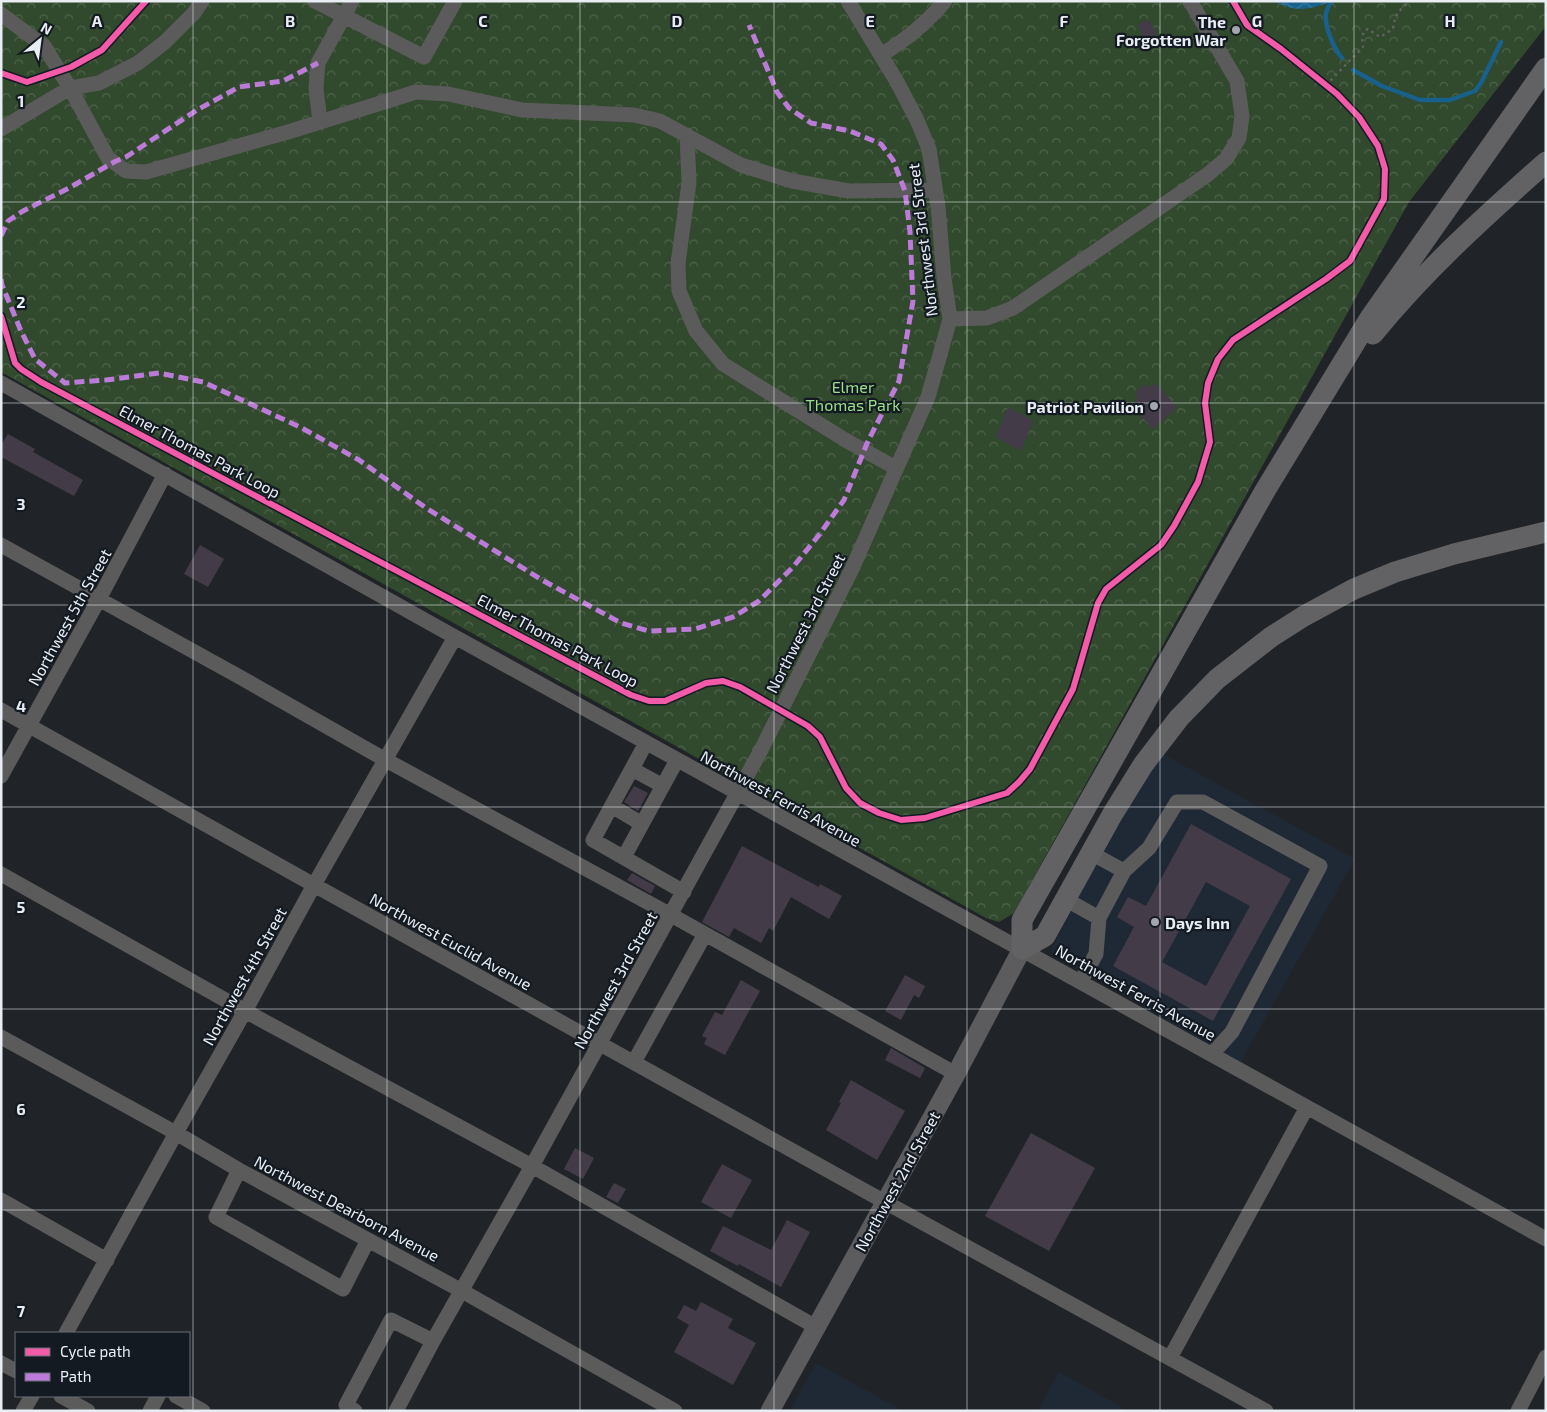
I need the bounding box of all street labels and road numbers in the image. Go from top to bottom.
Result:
street label: Northwest 3rd Street [903,162,941,318]
street label: Elmer Thomas Park Loop [116,400,284,502]
street label: Northwest 5th Street [23,545,115,689]
street label: Northwest 3rd Street [762,550,848,696]
street label: Elmer Thomas Park Loop [474,589,642,691]
street label: Northwest Ferris Avenue [698,746,864,850]
street label: Northwest Euclid Avenue [367,889,535,993]
street label: Northwest 4th Street [198,904,290,1048]
street label: Northwest 3rd Street [569,908,661,1052]
street label: Northwest Ferris Avenue [1053,940,1219,1044]
street label: Northwest 2nd Street [851,1108,943,1254]
street label: Northwest Dearborn Avenue [251,1151,443,1265]

